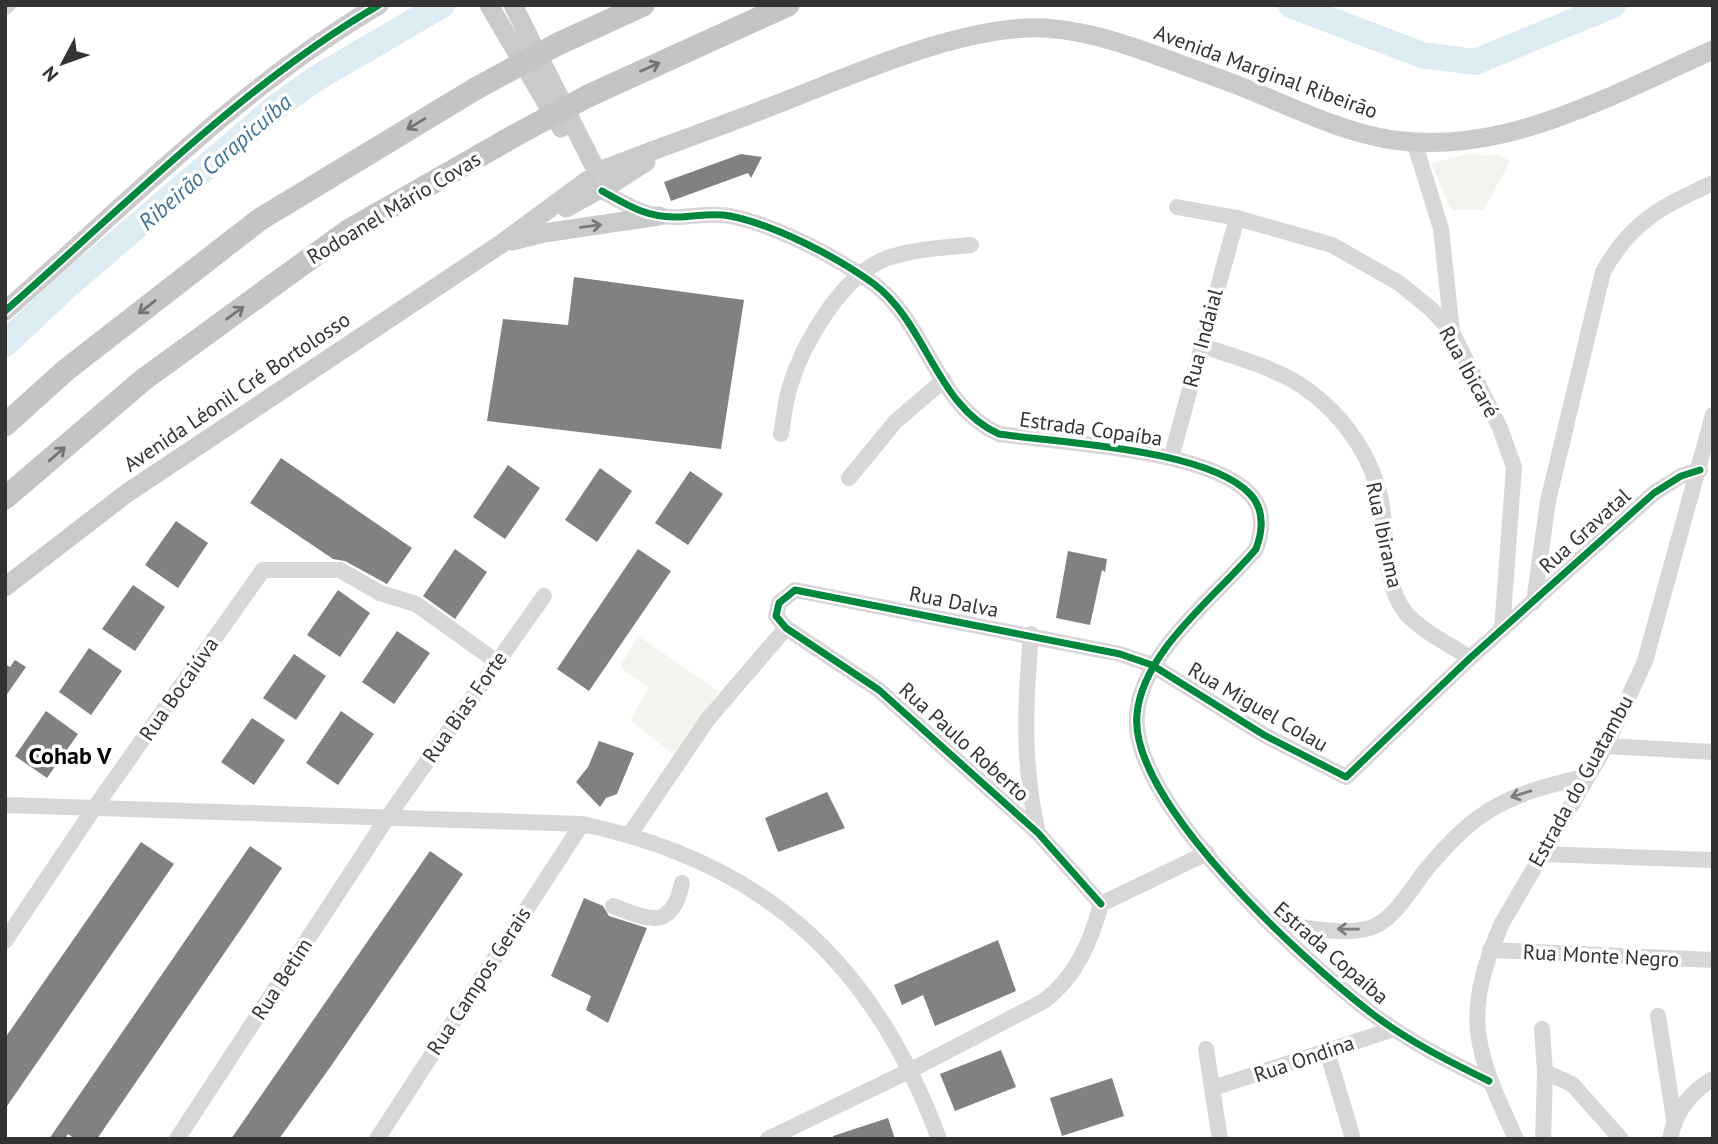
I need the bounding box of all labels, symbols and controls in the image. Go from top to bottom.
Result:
street label: Avenida Marginal Ribeirão [1151,19,1382,125]
north arrow [28,28,98,98]
one-way arrow [639,60,660,74]
text: N [37,62,63,87]
water label: Ribeirão Carapicuíba [132,87,297,236]
one-way arrow [407,118,427,132]
street label: Rodoanel Mário Covas [302,145,486,270]
one-way arrow [580,219,602,232]
street label: Rua Indaial [1176,286,1229,390]
one-way arrow [139,299,157,314]
street label: Avenida Léonil Cré Bortolosso [118,306,355,478]
one-way arrow [225,306,244,320]
street label: Rua Ibicaré [1433,321,1506,422]
street label: Estrada Copaíba [1018,405,1164,452]
one-way arrow [48,446,66,462]
street label: Rua Ibirama [1360,479,1409,590]
street label: Rua Gravatal [1533,482,1636,579]
street label: Rua Dalva [907,580,1001,623]
street label: Rua Bocaiúva [133,632,224,746]
street label: Rua Bias Forte [416,646,513,768]
street label: Rua Miguel Colau [1183,656,1333,758]
street label: Rua Paulo Roberto [894,676,1035,807]
street label: Estrada do Guatambu [1522,690,1639,871]
district label: Cohab V [28,740,112,771]
one-way arrow [1510,788,1532,801]
street label: Estrada Copaíba [1268,895,1394,1010]
street label: Rua Campos Gerais [421,902,537,1060]
one-way arrow [1337,923,1360,936]
street label: Rua Betim [245,933,318,1025]
street label: Rua Monte Negro [1522,938,1680,973]
street label: Rua Ondina [1250,1029,1358,1088]

